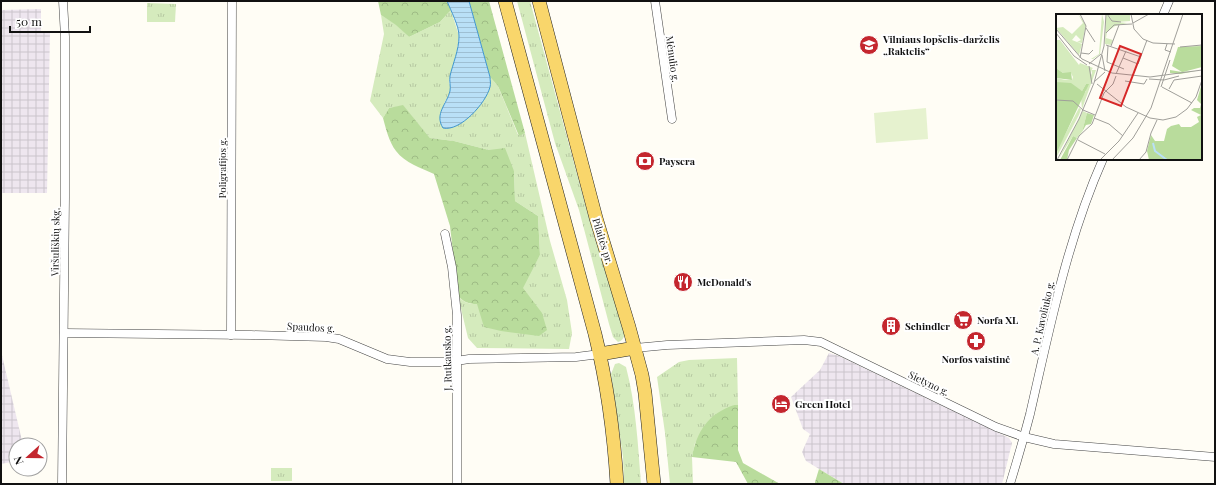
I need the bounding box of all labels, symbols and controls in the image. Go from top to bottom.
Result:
scale bar [10,8,90,34]
text: 50 m [16,13,42,29]
inset map [1056,14,1202,160]
place label: Vilniaus lopšelis-darželis „Raktelis“ [882,32,1000,58]
school or university icon: Vilniaus lopšelis-darželis „Raktelis“ [858,34,880,56]
street label: Mėnulio g. [663,35,683,83]
street label: Poligrafijos g. [215,138,229,198]
bank icon: Paysera [634,150,656,172]
place label: Paysera [659,154,696,168]
street label: Viršuliškių skg. [47,208,63,277]
street label: Pilaitės pr. [589,216,617,266]
restaurant icon: McDonald's [672,271,694,293]
place label: McDonald's [697,275,752,289]
street label: A. P. Kavoliuko g. [1026,280,1057,357]
supermarket icon: Norfa XL [952,309,974,331]
place label: Norfa XL [977,313,1018,327]
building icon: Schindler [880,315,902,337]
street label: Spaudos g. [287,319,335,335]
place label: Schindler [905,319,950,333]
street label: J. Rutkausko g. [439,325,455,392]
pharmacy icon: Norfos vaistinė [965,330,987,352]
place label: Norfos vaistinė [942,352,1010,366]
street label: Sietyno g. [906,367,952,399]
hotel icon: Green Hotel [770,393,792,415]
place label: Green Hotel [795,397,850,411]
north arrow [8,437,48,477]
text: N [10,454,27,467]

